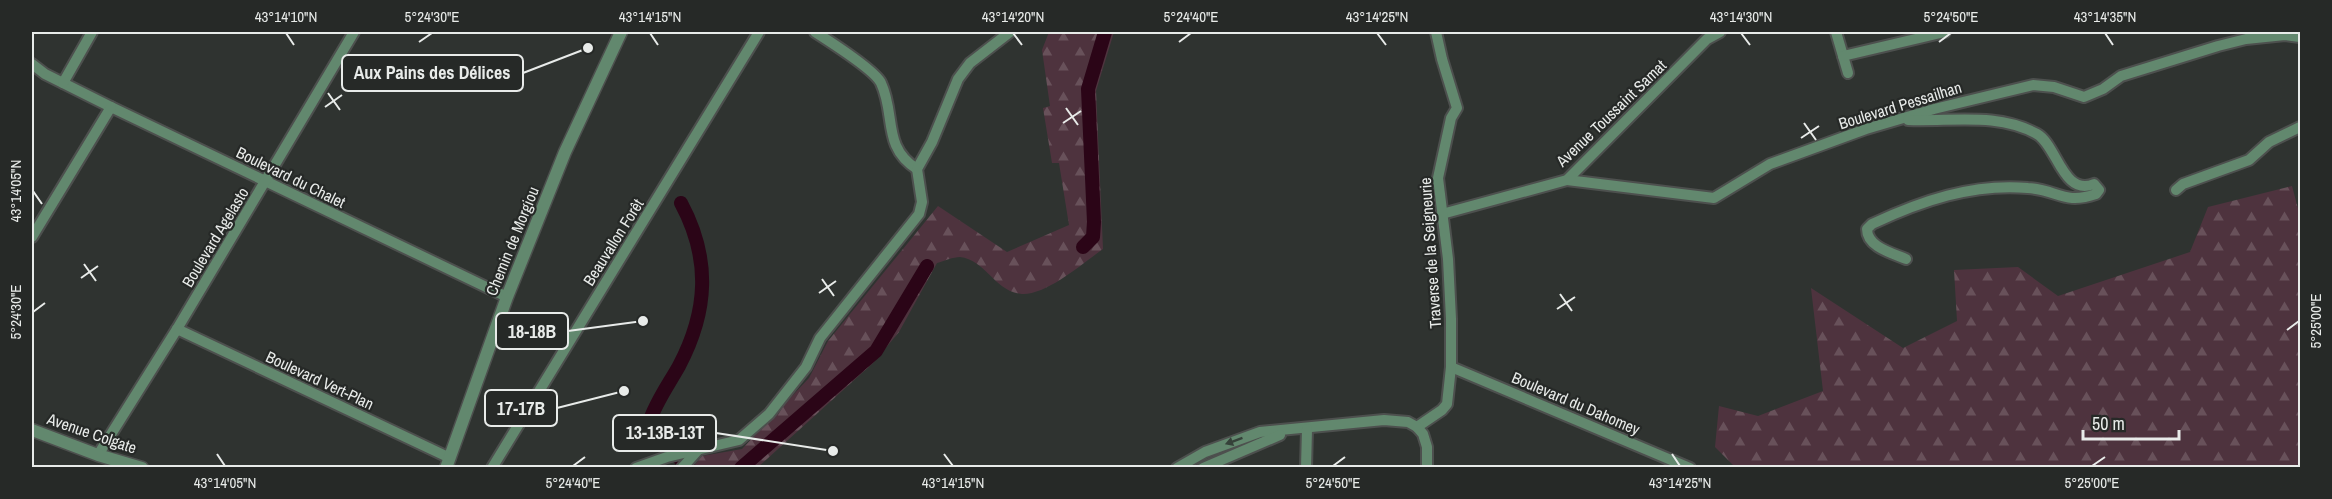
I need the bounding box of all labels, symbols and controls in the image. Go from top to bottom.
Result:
text: 43°14'10"N [255,6,317,27]
text: 5°24'30"E [404,6,460,27]
text: 43°14'15"N [619,6,681,27]
text: 43°14'20"N [982,6,1044,27]
text: 5°24'40"E [1163,6,1219,27]
text: 43°14'25"N [1346,6,1408,27]
text: 43°14'30"N [1710,6,1772,27]
text: 5°24'50"E [1923,6,1979,27]
text: 43°14'35"N [2074,6,2136,27]
street label: Avenue Toussaint Samat [1550,54,1671,172]
callout: Aux Pains des Délices [342,55,523,91]
text: Aux Pains des Délices [354,60,510,85]
street label: Boulevard Pessailhan [1836,76,1964,134]
street label: Boulevard du Chalet [233,141,350,213]
text: 43°14'05"N [5,160,26,222]
street label: Traverse de la Seigneurie [1414,177,1446,329]
street label: Boulevard Agelasto [176,183,254,291]
street label: Chemin de Morgiou [480,183,544,299]
street label: Beauvallon Forêt [578,194,649,290]
text: 5°24'30"E [5,284,26,340]
text: 5°25'00"E [2305,293,2326,349]
callout: 18-18B [496,313,568,349]
text: 18-18B [508,319,557,344]
street label: Boulevard Vert-Plan [262,345,378,415]
street label: Boulevard du Dahomey [1509,366,1644,440]
callout: 17-17B [485,390,557,426]
text: 17-17B [497,396,546,421]
scale bar [2083,403,2179,441]
street label: Avenue Colgate [43,407,140,459]
text: 50 m [2092,411,2125,436]
callout: 13-13B-13T [613,415,716,451]
text: 13-13B-13T [626,420,704,445]
one-way arrow [1225,436,1243,446]
text: 43°14'05"N [194,472,256,493]
text: 5°24'40"E [545,472,601,493]
text: 43°14'15"N [922,472,984,493]
text: 5°24'50"E [1305,472,1361,493]
text: 43°14'25"N [1649,472,1711,493]
text: 5°25'00"E [2064,472,2120,493]

